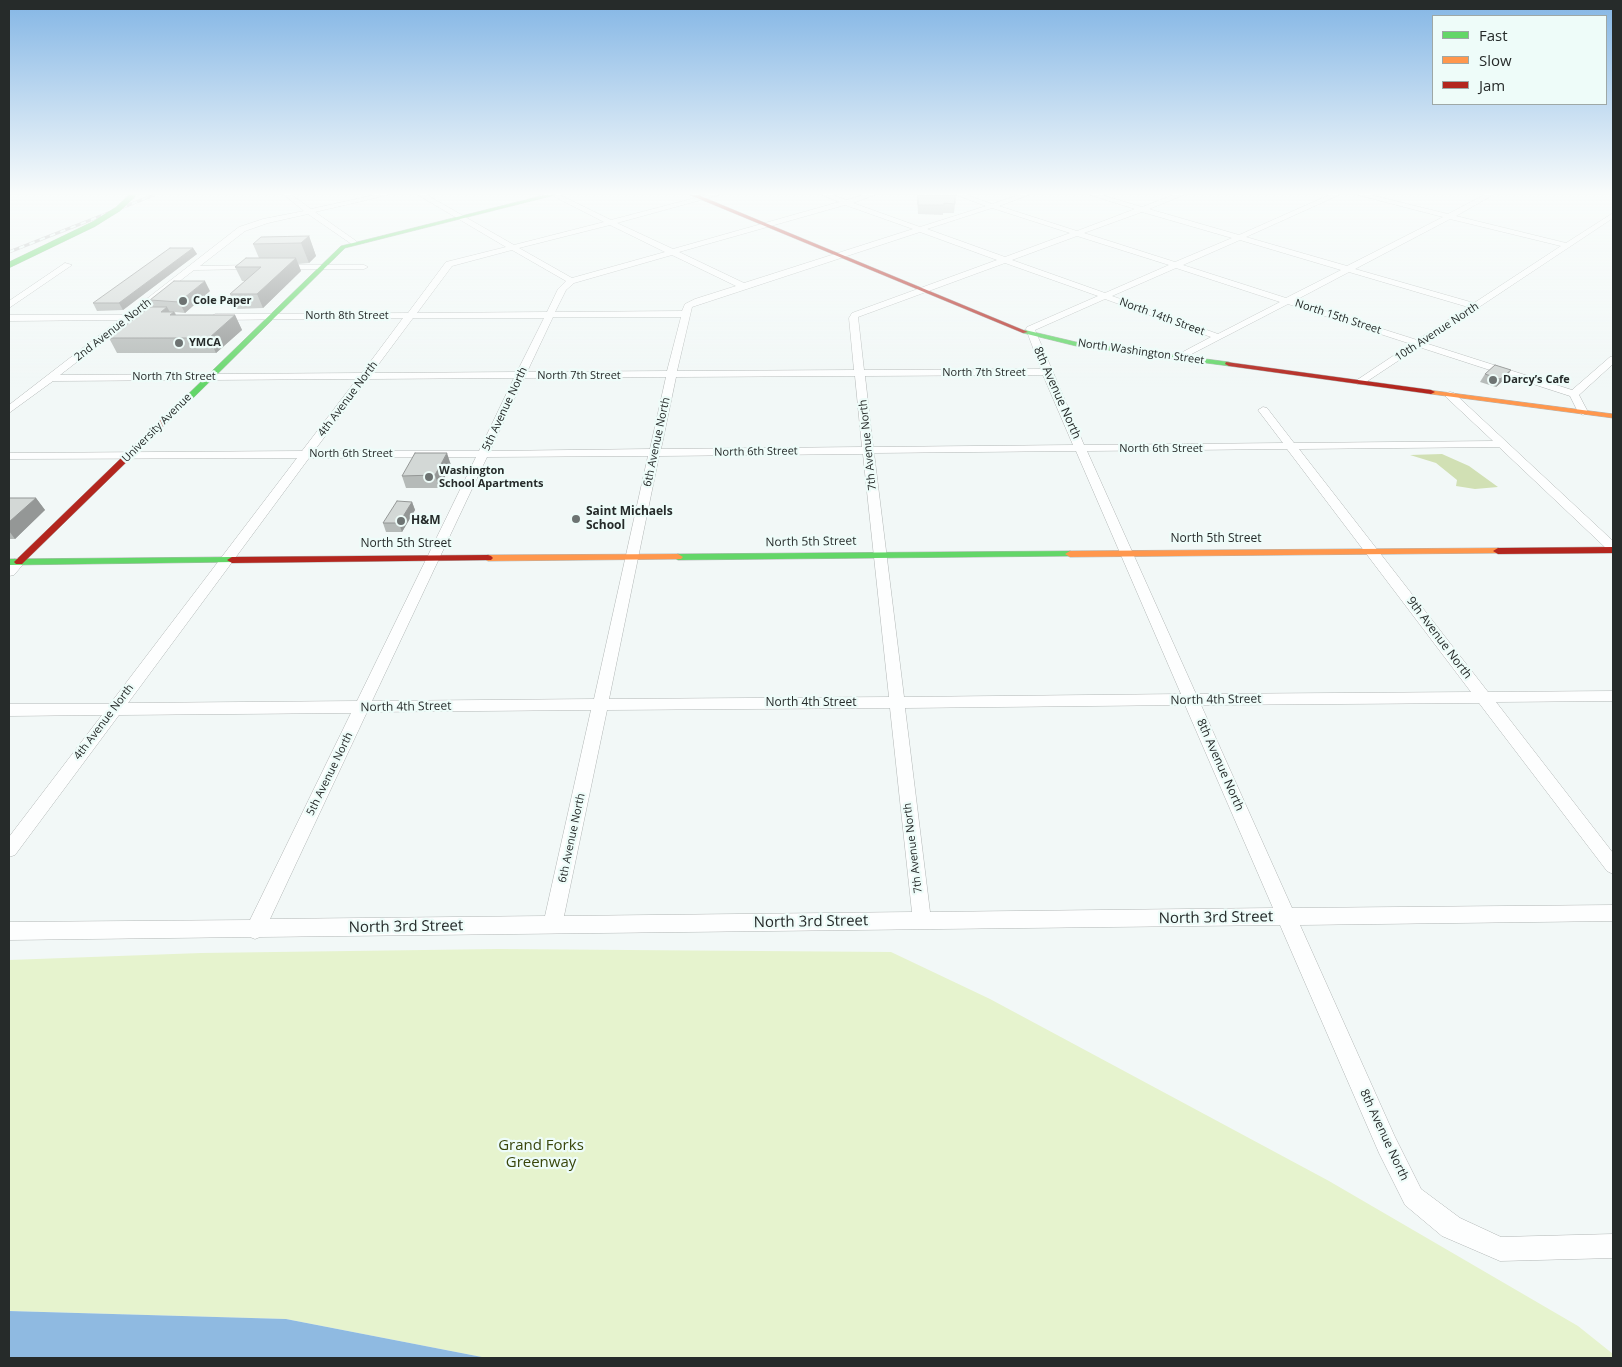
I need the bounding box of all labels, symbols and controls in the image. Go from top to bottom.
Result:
legend [1432,15,1607,105]
text: Fast [1479,25,1508,45]
text: Slow [1479,50,1512,70]
text: Jam [1479,75,1505,95]
place label: Cole Paper [193,294,252,308]
marker: Cole Paper [177,295,189,307]
street label: North 14th Street [1118,295,1206,339]
street label: 2nd Avenue North [72,296,154,364]
street label: North 15th Street [1293,297,1383,337]
street label: 10th Avenue North [1393,300,1481,364]
street label: North 8th Street [305,309,389,323]
place label: YMCA [189,336,221,350]
marker: YMCA [173,337,185,349]
street label: North Washington Street [1077,337,1205,367]
street label: 8th Avenue North [1030,345,1084,441]
street label: 4th Avenue North [315,359,381,439]
street label: 5th Avenue North [480,365,530,453]
street label: North 7th Street [942,366,1026,380]
street label: North 7th Street [537,369,621,383]
street label: North 7th Street [132,370,216,384]
place label: Darcy’s Cafe [1503,373,1570,387]
marker: Darcy’s Cafe [1487,374,1499,386]
street label: University Avenue [120,391,194,465]
street label: 6th Avenue North [641,396,673,488]
street label: 7th Avenue North [857,399,879,491]
street label: North 6th Street [1119,442,1203,456]
street label: North 6th Street [714,445,798,459]
street label: North 6th Street [309,447,393,461]
place label: Washington School Apartments [439,464,544,490]
marker: Washington School Apartments [423,471,435,483]
place label: Saint Michaels School [586,505,673,533]
marker: Saint Michaels School [570,513,582,525]
place label: H&M [411,514,440,528]
marker: H&M [395,515,407,527]
street label: North 5th Street [1170,532,1262,546]
street label: North 5th Street [765,534,857,550]
street label: North 5th Street [360,537,452,551]
street label: 9th Avenue North [1403,594,1475,682]
street label: 4th Avenue North [71,682,137,762]
street label: North 4th Street [1170,692,1262,708]
street label: North 4th Street [765,696,857,710]
street label: North 4th Street [360,699,452,715]
street label: 8th Avenue North [1193,717,1247,813]
street label: 5th Avenue North [304,730,356,818]
street label: 6th Avenue North [556,792,588,884]
street label: 7th Avenue North [901,802,925,894]
street label: North 3rd Street [1159,908,1273,928]
street label: North 3rd Street [754,912,868,932]
street label: North 3rd Street [349,917,463,937]
street label: 8th Avenue North [1356,1087,1412,1183]
park label: Grand Forks Greenway [498,1137,584,1172]

